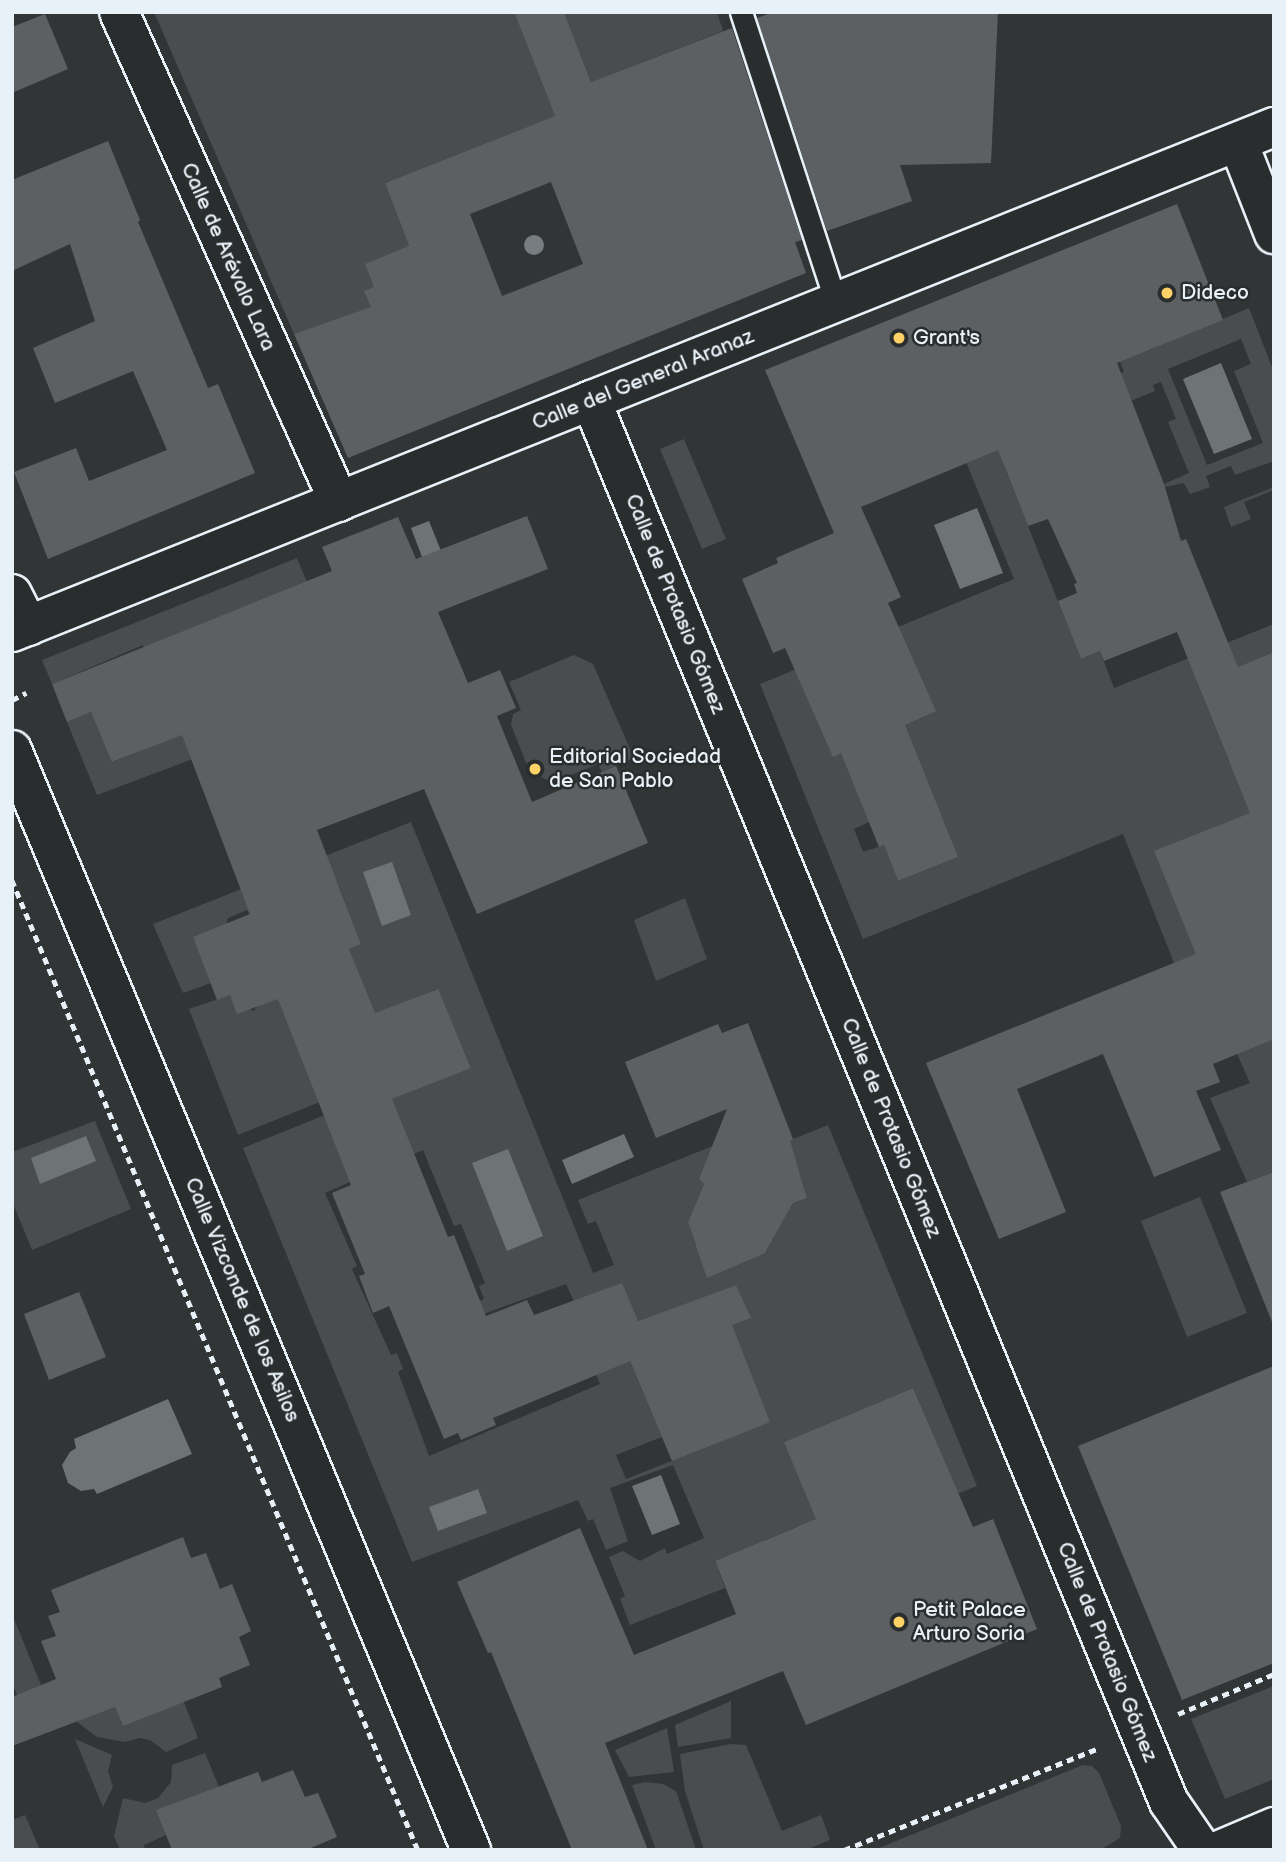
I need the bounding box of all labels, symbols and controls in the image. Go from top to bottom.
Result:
street label: Calle de Arévalo Lara [175,159,281,355]
place label: Dideco [1181,280,1249,306]
marker: Dideco [1159,285,1175,301]
street label: Calle del General Aranaz [529,324,757,436]
place label: Grant's [913,325,980,351]
marker: Grant's [891,330,907,346]
street label: Calle de Protasio Gómez [619,491,731,717]
place label: Editorial Sociedad de San Pablo [549,744,721,794]
marker: Editorial Sociedad de San Pablo [527,761,543,777]
street label: Calle de Protasio Gómez [835,1015,947,1241]
street label: Calle Vizconde de los Asilos [179,1174,305,1426]
street label: Calle de Protasio Gómez [1051,1539,1163,1765]
place label: Petit Palace Arturo Soria [913,1597,1026,1647]
marker: Petit Palace Arturo Soria [891,1614,907,1630]

